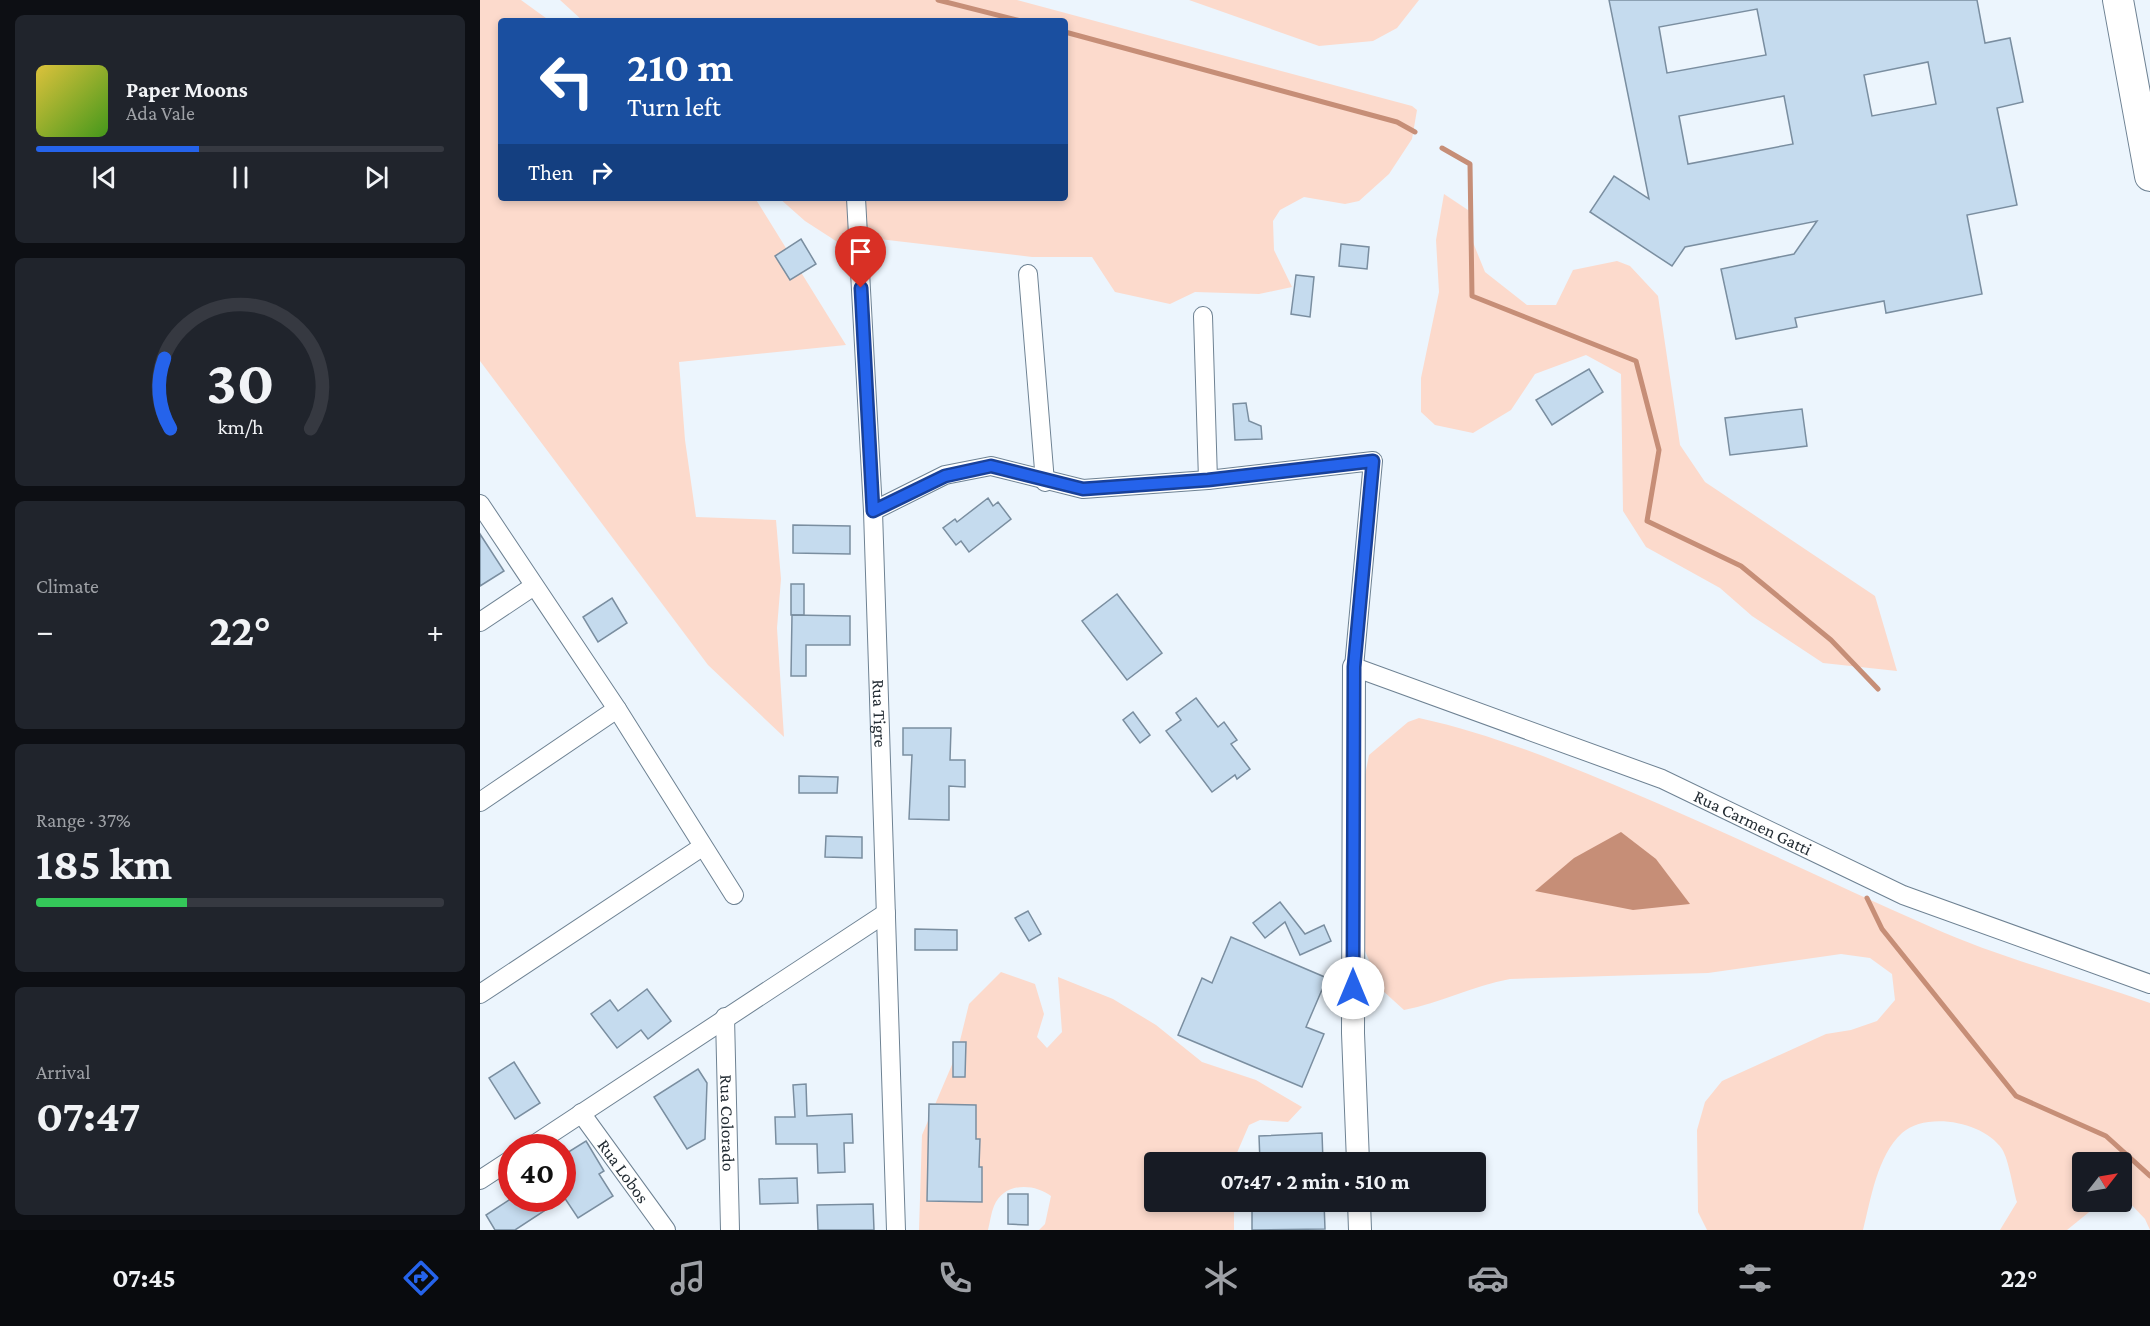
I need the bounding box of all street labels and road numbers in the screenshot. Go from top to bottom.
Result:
street label: Rua Tigre [868,679,891,748]
street label: Rua Carmen Gatti [1691,786,1815,860]
street label: Rua Colorado [716,1074,739,1172]
street label: Rua Lobos [593,1135,653,1207]

